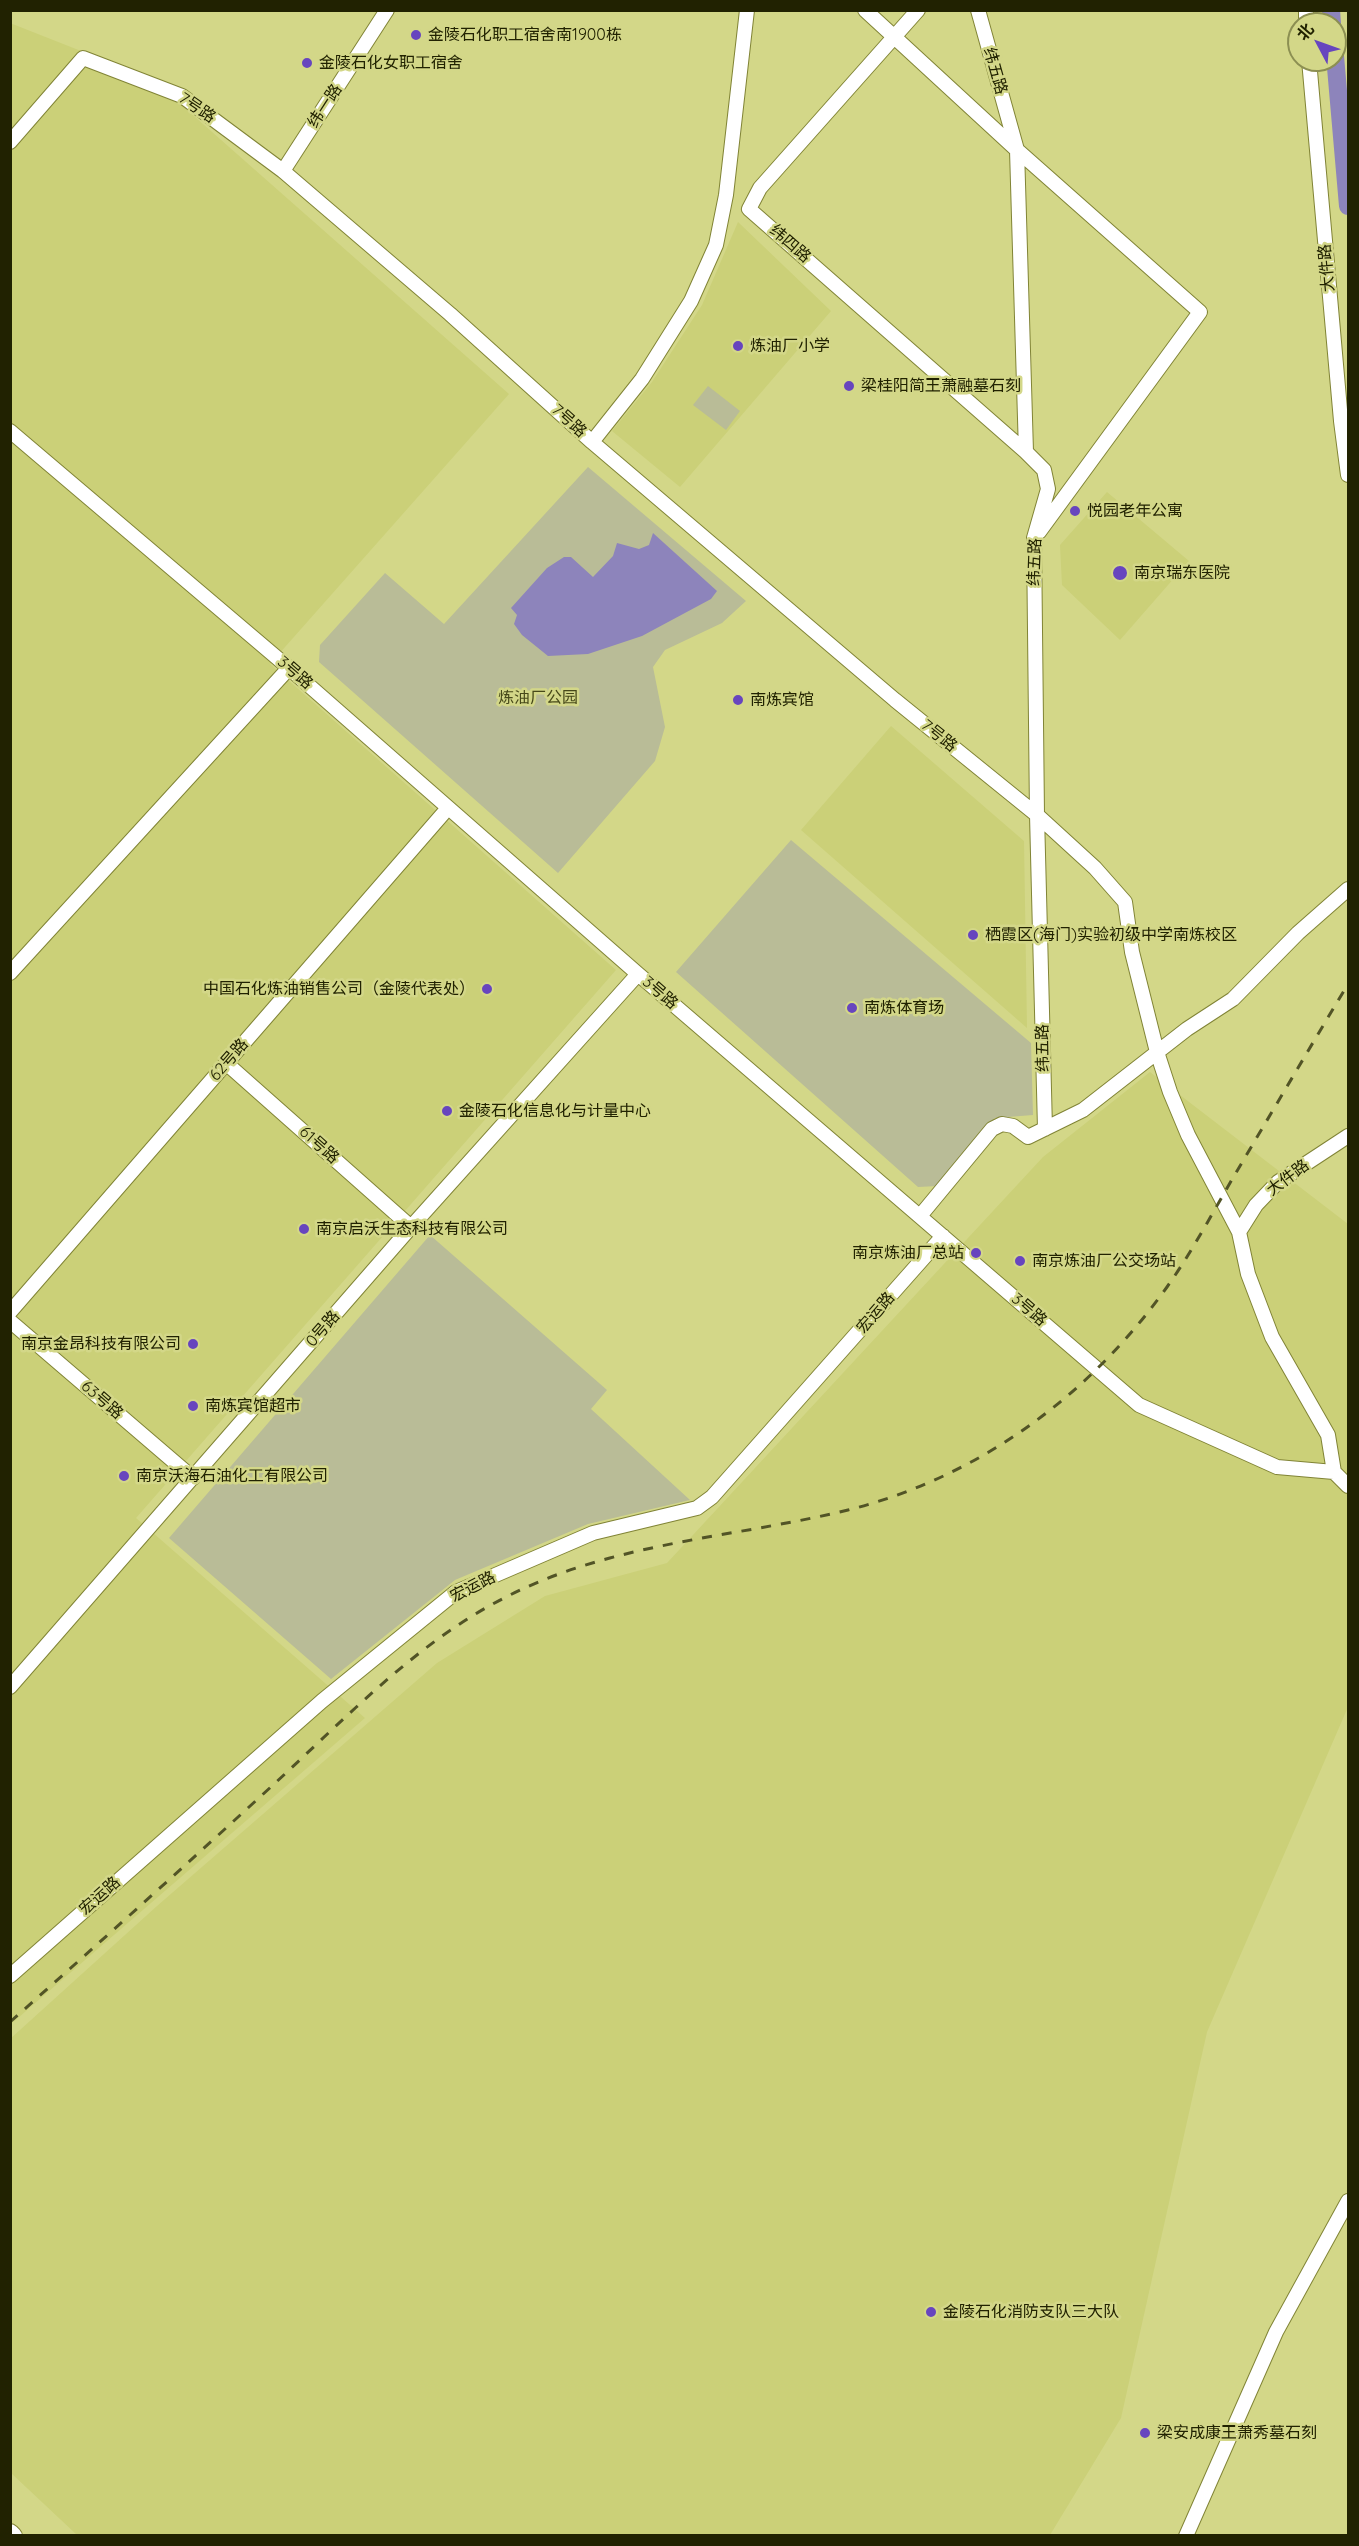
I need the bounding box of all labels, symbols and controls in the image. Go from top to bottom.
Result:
north arrow [1287,12,1347,72]
text: 北 [1292,19,1318,44]
place label: 金陵石化职工宿舍南1900栋 [428,25,622,45]
marker: 金陵石化职工宿舍南1900栋 [409,28,423,42]
street label: 纬五路 [979,45,1011,97]
place label: 金陵石化女职工宿舍 [319,53,463,73]
marker: 金陵石化女职工宿舍 [300,56,314,70]
street label: 纬一路 [304,81,346,131]
street label: 7号路 [175,89,219,127]
street label: 纬四路 [766,221,814,267]
street label: 大件路 [1315,243,1339,293]
place label: 炼油厂小学 [750,336,830,356]
marker: 炼油厂小学 [731,339,745,353]
place label: 梁桂阳简王萧融墓石刻 [861,376,1021,396]
marker: 梁桂阳简王萧融墓石刻 [842,379,856,393]
street label: 7号路 [548,400,590,442]
place label: 悦园老年公寓 [1087,501,1183,521]
marker: 悦园老年公寓 [1068,504,1082,518]
street label: 纬五路 [1025,538,1045,586]
place label: 南京瑞东医院 [1134,563,1230,583]
marker: 南京瑞东医院 [1111,564,1129,582]
street label: 3号路 [273,653,317,693]
park label: 炼油厂公园 [498,688,578,708]
place label: 南炼宾馆 [750,690,814,710]
marker: 南炼宾馆 [731,693,745,707]
street label: 7号路 [917,716,961,756]
place label: 栖霞区(海门)实验初级中学南炼校区 [985,925,1237,945]
marker: 栖霞区(海门)实验初级中学南炼校区 [966,928,980,942]
street label: 3号路 [638,973,682,1013]
place label: 中国石化炼油销售公司（金陵代表处） [203,979,475,999]
marker: 中国石化炼油销售公司（金陵代表处） [480,982,494,996]
place label: 南炼体育场 [864,998,944,1018]
marker: 南炼体育场 [845,1001,859,1015]
street label: 纬五路 [1033,1024,1053,1072]
street label: 62号路 [206,1035,252,1085]
place label: 金陵石化信息化与计量中心 [459,1101,651,1121]
marker: 金陵石化信息化与计量中心 [440,1104,454,1118]
street label: 61号路 [295,1122,343,1168]
street label: 大件路 [1263,1156,1313,1200]
place label: 南京启沃生态科技有限公司 [316,1219,508,1239]
marker: 南京启沃生态科技有限公司 [297,1222,311,1236]
place label: 南京炼油厂总站 [852,1243,964,1263]
marker: 南京炼油厂总站 [969,1246,983,1260]
place label: 南京炼油厂公交场站 [1032,1251,1176,1271]
marker: 南京炼油厂公交场站 [1013,1254,1027,1268]
street label: 宏运路 [853,1289,899,1337]
street label: 3号路 [1007,1290,1051,1330]
street label: 0号路 [302,1307,344,1351]
place label: 南京金昂科技有限公司 [21,1334,181,1354]
marker: 南京金昂科技有限公司 [186,1337,200,1351]
street label: 63号路 [77,1377,127,1423]
place label: 南炼宾馆超市 [205,1396,301,1416]
marker: 南炼宾馆超市 [186,1399,200,1413]
place label: 南京沃海石油化工有限公司 [136,1466,328,1486]
marker: 南京沃海石油化工有限公司 [117,1469,131,1483]
street label: 宏运路 [447,1568,499,1606]
street label: 宏运路 [76,1873,124,1919]
place label: 金陵石化消防支队三大队 [943,2302,1119,2322]
marker: 金陵石化消防支队三大队 [924,2305,938,2319]
place label: 梁安成康王萧秀墓石刻 [1157,2423,1317,2443]
marker: 梁安成康王萧秀墓石刻 [1138,2426,1152,2440]

